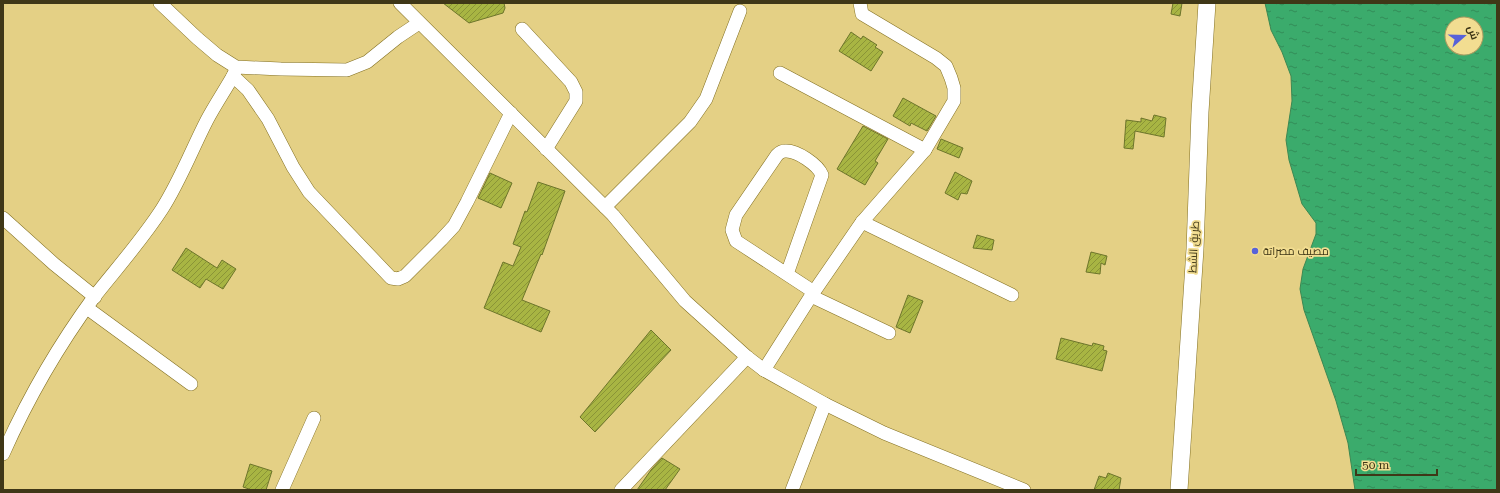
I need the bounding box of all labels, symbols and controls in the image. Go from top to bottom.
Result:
north arrow [1444,16,1484,56]
text: ش [1464,24,1481,42]
street label: طريق الشط [1186,221,1202,273]
place label: مصيف مصراتة [1263,245,1329,258]
marker: مصيف مصراتة [1250,246,1260,256]
scale bar [1356,451,1437,477]
text: 50 m [1362,458,1389,472]

